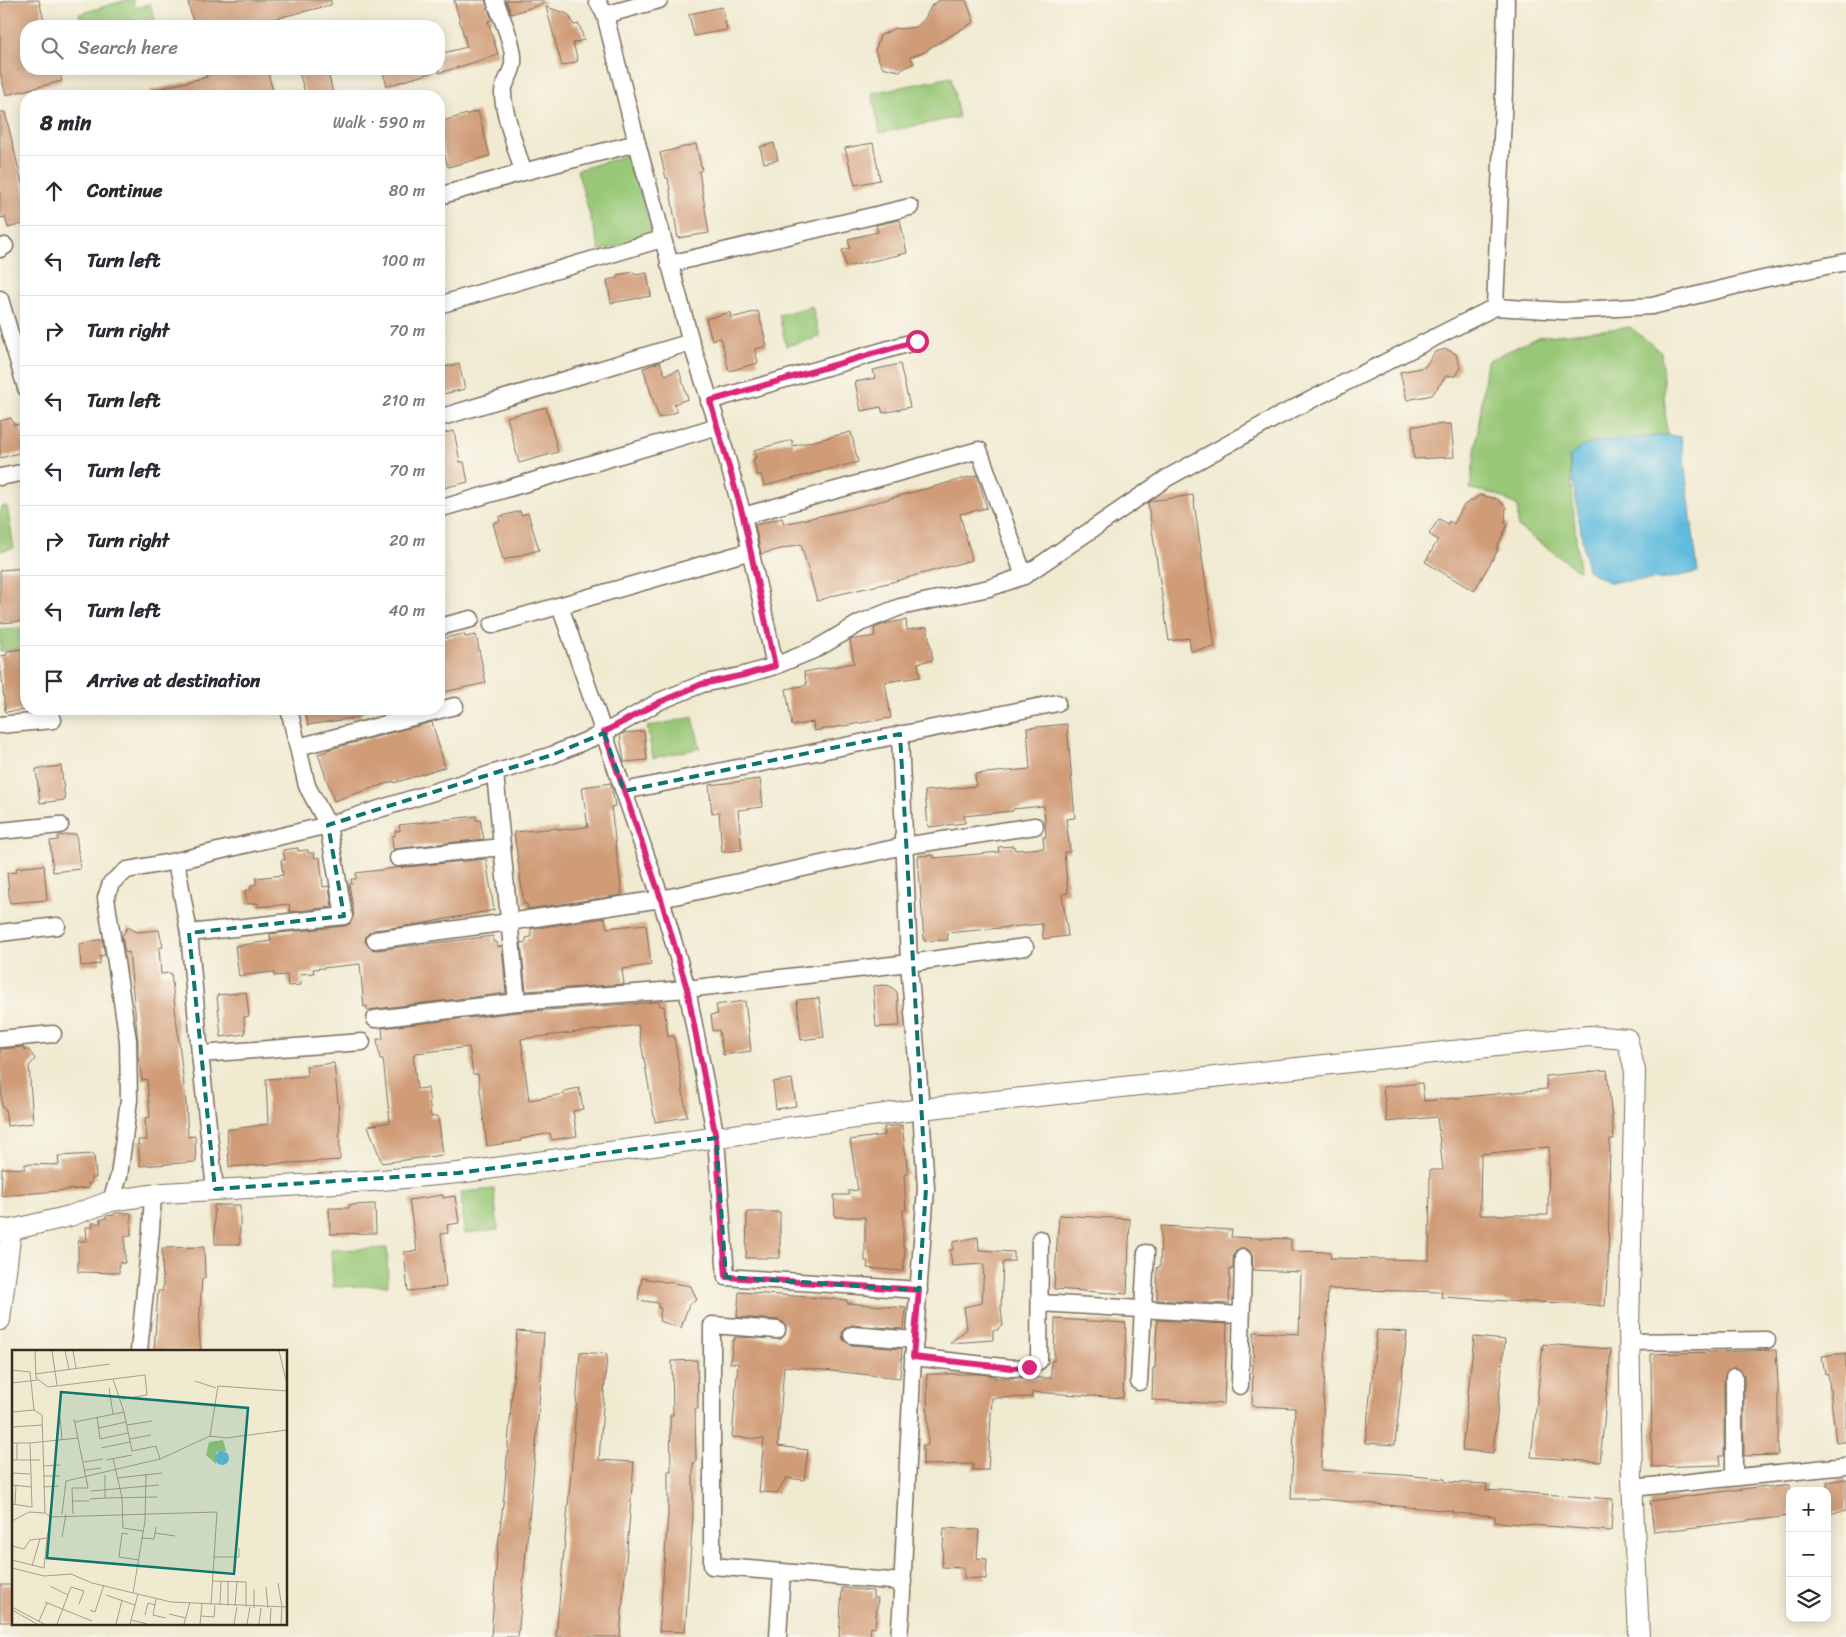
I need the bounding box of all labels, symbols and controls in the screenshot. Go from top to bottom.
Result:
search box [20,20,445,75]
text: Search here [78,31,178,64]
icon: search [38,34,66,62]
text: 8 min [40,104,91,142]
text: Walk · 590 m [333,108,425,137]
text: Continue [87,174,163,207]
text: 80 m [389,176,425,205]
icon: ahead [40,177,68,205]
text: Turn left [87,244,160,277]
text: 100 m [381,246,425,275]
icon: left [40,247,68,275]
text: Turn right [87,314,169,347]
text: 70 m [389,316,425,345]
icon: right [40,317,68,345]
route start [906,330,929,353]
text: Turn left [87,384,160,417]
text: 210 m [382,386,425,415]
icon: left [40,387,68,415]
text: Turn left [87,454,160,487]
text: 70 m [389,456,425,485]
icon: left [40,457,68,485]
text: Turn right [87,524,169,557]
text: 20 m [389,526,425,555]
icon: right [40,527,68,555]
text: Turn left [87,594,160,627]
text: 40 m [388,596,425,625]
icon: left [40,597,68,625]
text: Arrive at destination [87,664,260,697]
icon: arrive [40,667,68,695]
inset map [12,1350,288,1624]
route end [1018,1356,1041,1379]
map controls [1786,1487,1831,1622]
button: + [1786,1487,1831,1532]
button: − [1786,1532,1831,1577]
button: layers [1786,1577,1831,1622]

